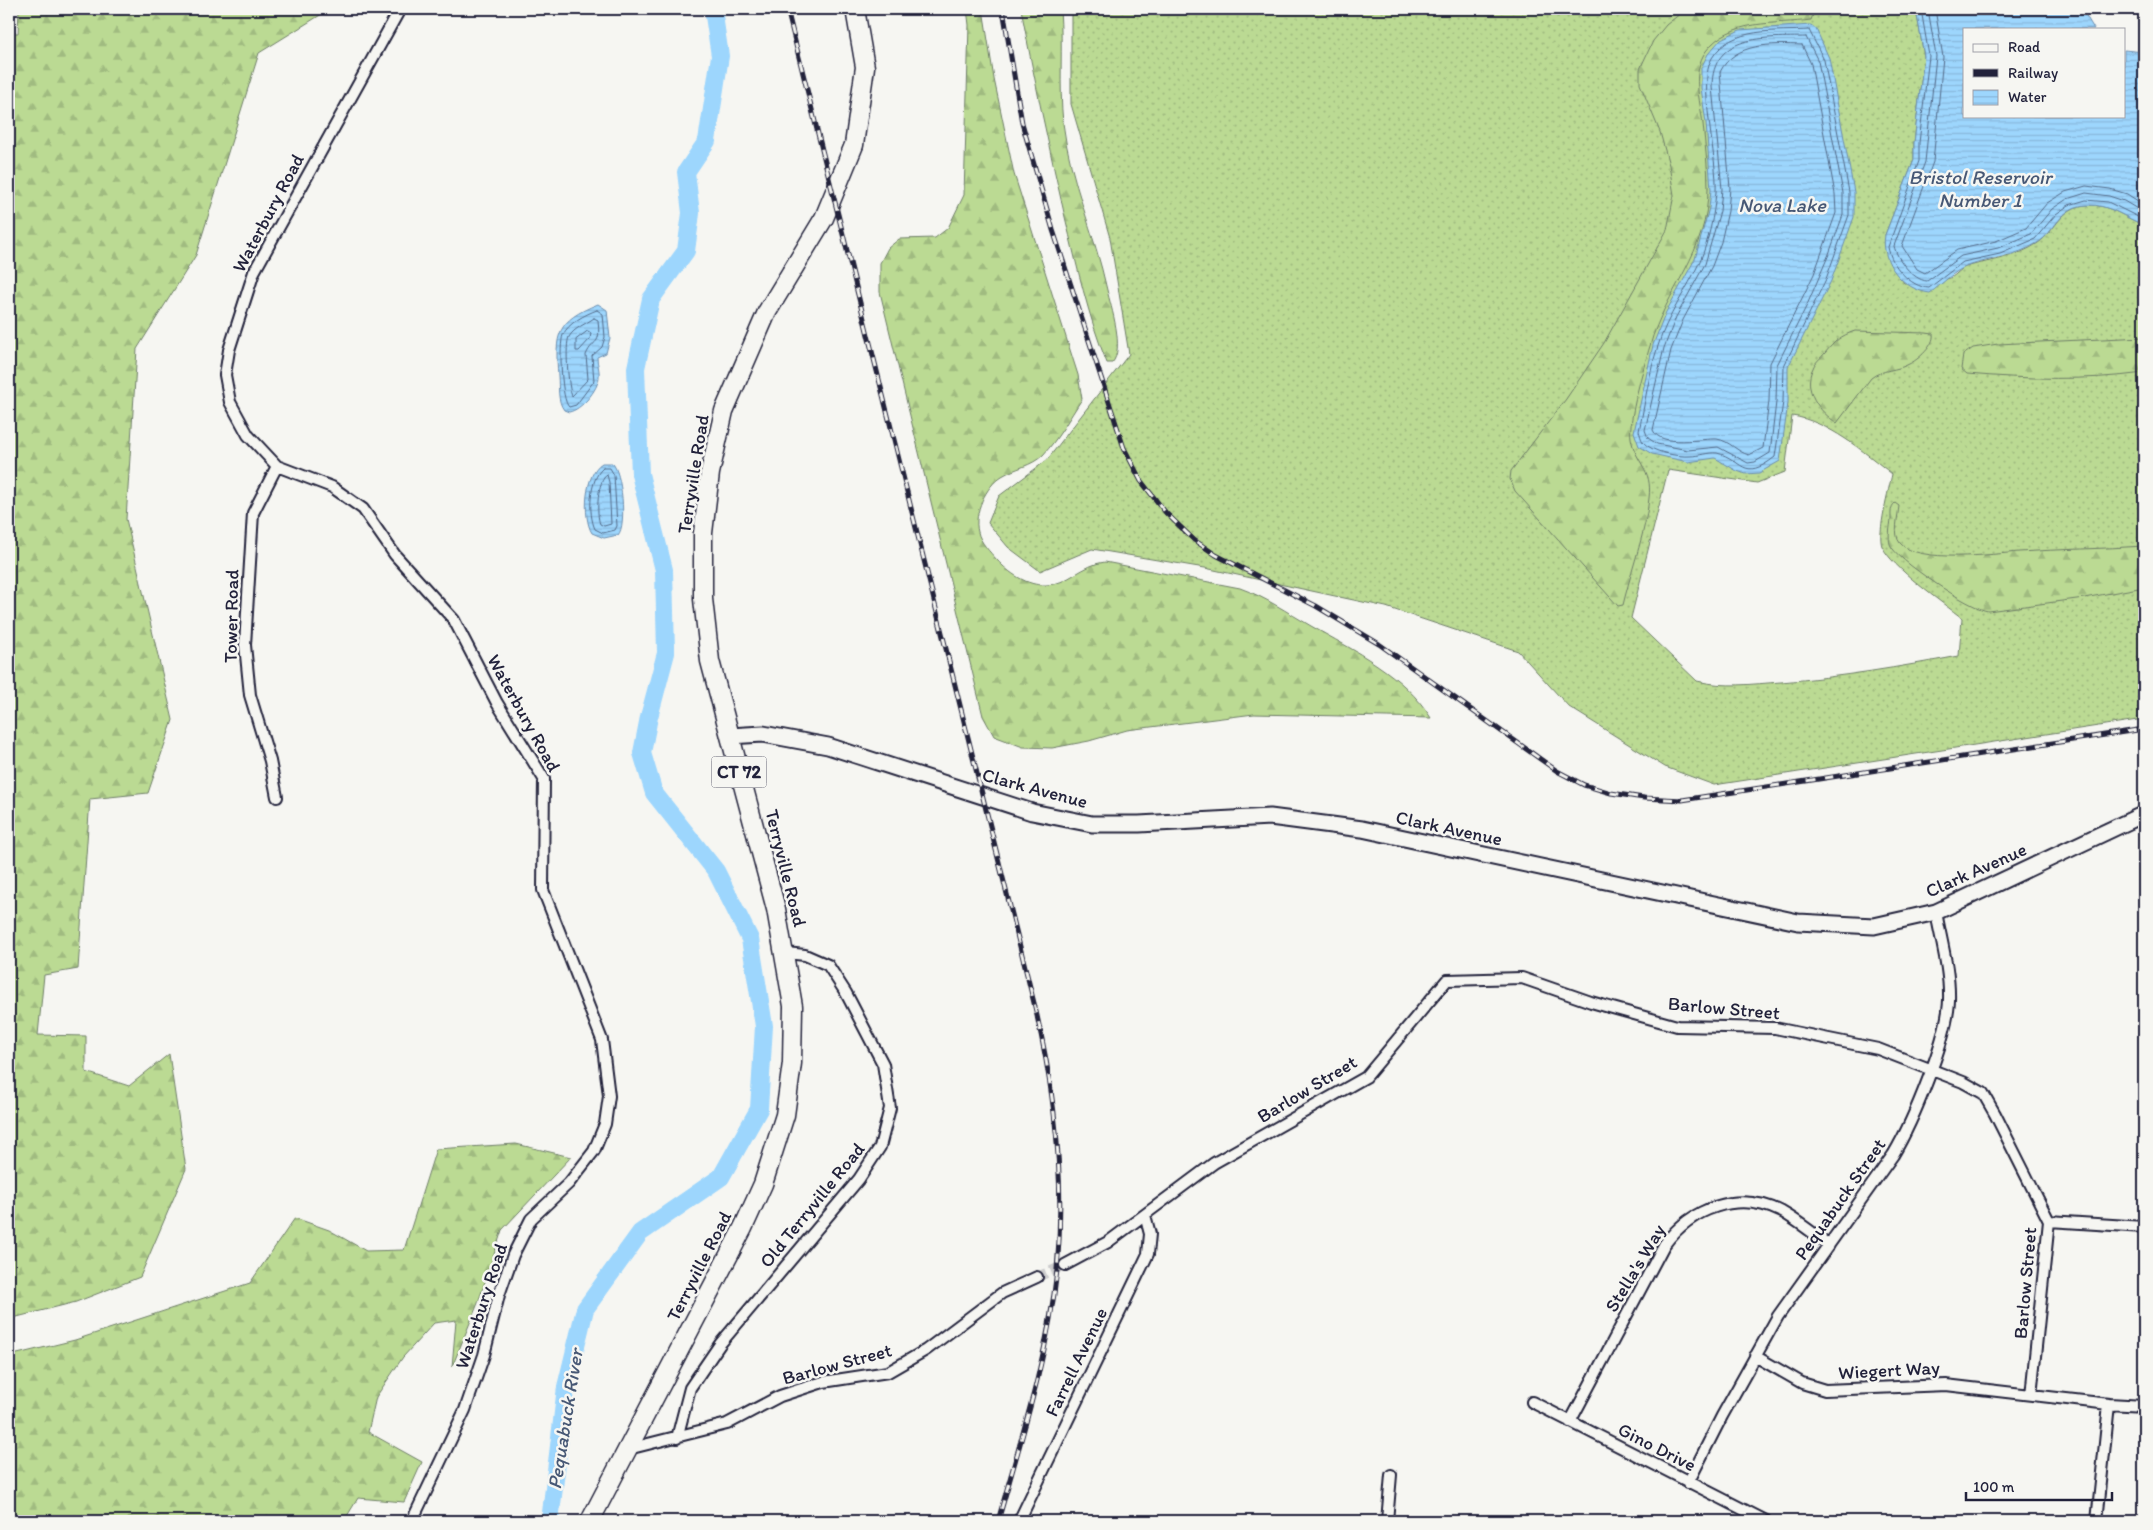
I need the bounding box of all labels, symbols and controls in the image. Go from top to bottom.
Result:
legend [1963,28,2126,118]
text: Road [2008,38,2041,56]
text: Railway [2008,64,2058,82]
text: Water [2008,88,2047,106]
street label: Waterbury Road [227,149,309,276]
water label: Bristol Reservoir Number 1 [1909,165,2054,212]
water label: Nova Lake [1738,193,1827,217]
street label: Terryville Road [672,412,714,535]
street label: Tower Road [219,568,243,663]
street label: Waterbury Road [482,650,566,776]
road number: CT 72 [712,756,766,788]
street label: Clark Avenue [980,763,1090,813]
street label: Clark Avenue [1394,805,1504,851]
street label: Terryville Road [760,807,812,930]
street label: Clark Avenue [1922,837,2030,903]
street label: Barlow Street [1667,992,1781,1024]
street label: Barlow Street [1253,1050,1361,1128]
street label: Pequabuck Street [1789,1134,1891,1264]
street label: Old Terryville Road [755,1137,870,1272]
street label: Terryville Road [661,1207,737,1325]
street label: Stella's Way [1600,1220,1670,1316]
street label: Barlow Street [2009,1226,2041,1340]
street label: Waterbury Road [450,1240,512,1372]
street label: Farrell Avenue [1040,1304,1112,1420]
street label: Barlow Street [780,1338,894,1390]
water label: Pequabuck River [542,1345,588,1491]
street label: Wiegert Way [1838,1356,1941,1384]
street label: Gino Drive [1614,1418,1700,1476]
scale bar [1966,1470,2112,1502]
text: 100 m [1973,1478,2015,1496]

